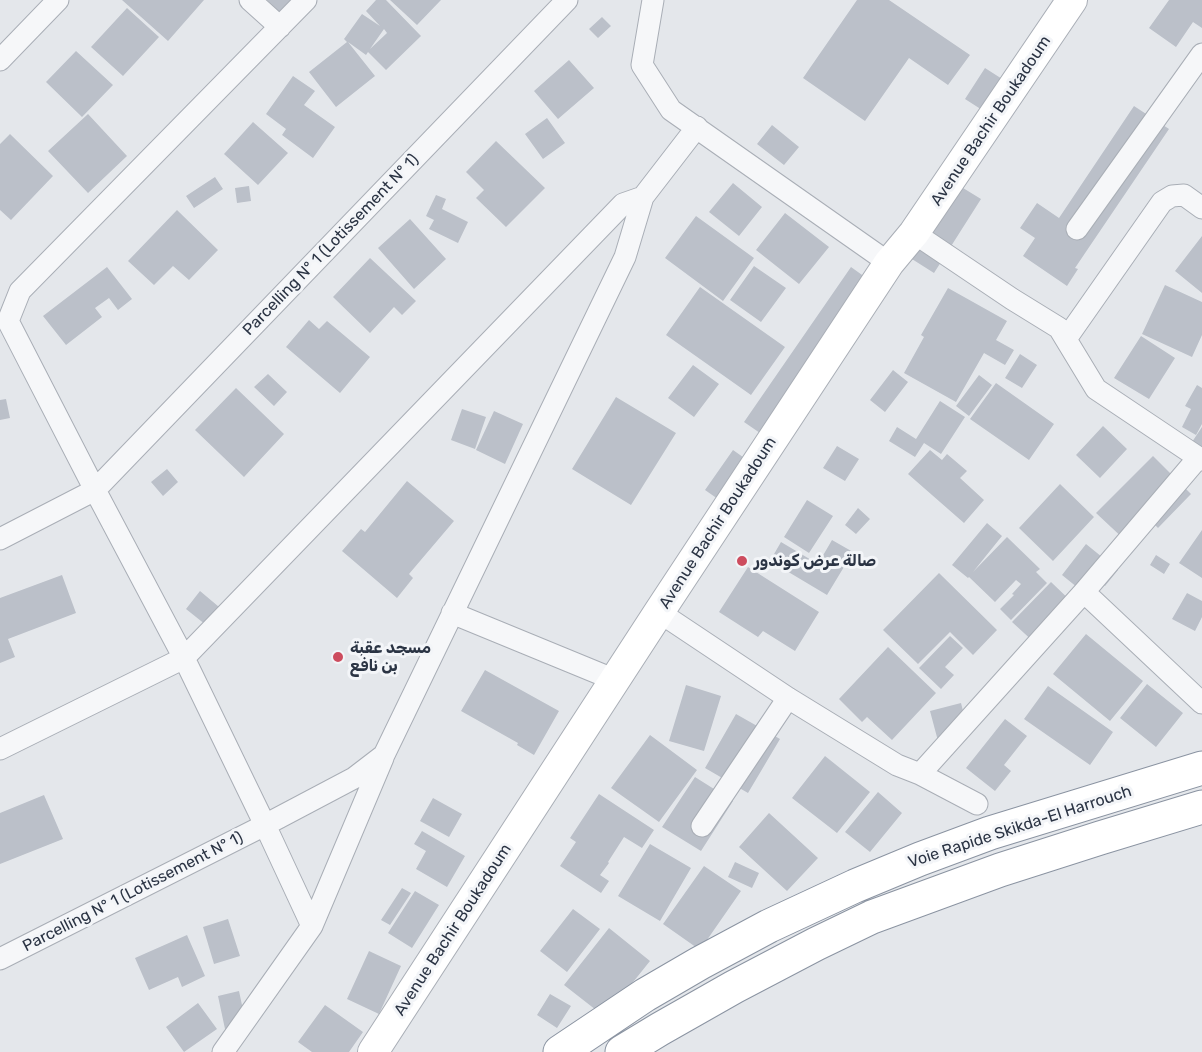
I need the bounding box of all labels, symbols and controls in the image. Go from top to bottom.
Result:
street label: Avenue Bachir Boukadoum [927,32,1055,210]
street label: Parcelling N° 1 (Lotissement N° 1) [239,150,423,340]
street label: Avenue Bachir Boukadoum [655,434,781,612]
place label: صالة عرض كوندور [754,551,876,571]
marker: صالة عرض كوندور [735,554,749,568]
place label: مسجد عقبة بن نافع [350,638,431,676]
marker: مسجد عقبة بن نافع [331,650,345,664]
street label: Voie Rapide Skikda-El Harrouch [906,782,1134,872]
street label: Parcelling N° 1 (Lotissement N° 1) [20,828,246,956]
street label: Avenue Bachir Boukadoum [390,841,516,1019]

